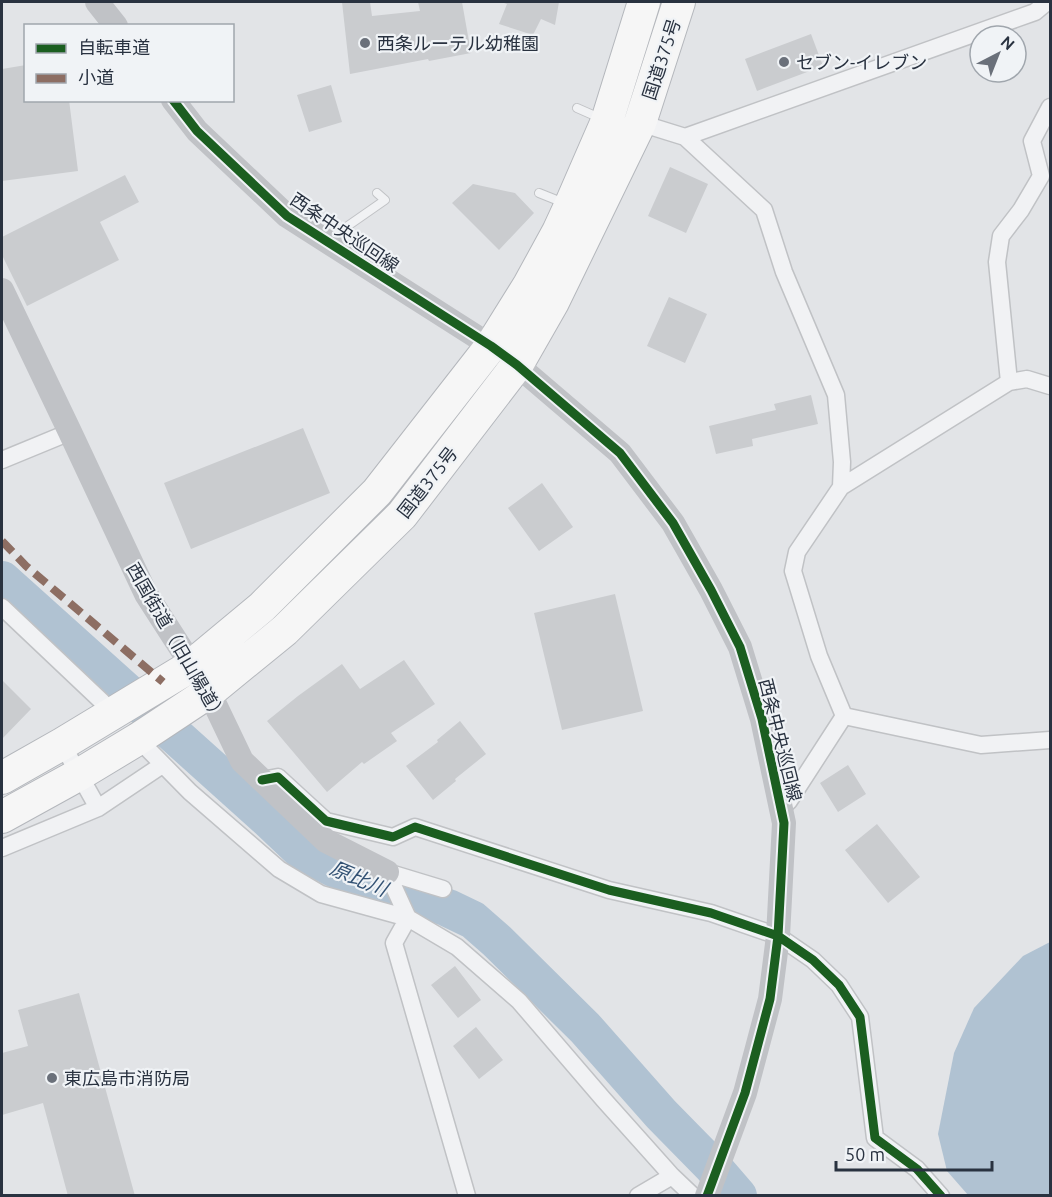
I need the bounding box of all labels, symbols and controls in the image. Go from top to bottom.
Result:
street label: 国道375号 [638,16,684,102]
legend [24,24,234,102]
north arrow [968,24,1028,84]
text: N [998,32,1018,54]
place label: 西条ルーテル幼稚園 [377,33,539,53]
marker: 西条ルーテル幼稚園 [358,36,372,50]
text: 自転車道 [78,37,150,57]
place label: セブン-イレブン [796,52,927,72]
marker: セブン-イレブン [777,55,791,69]
text: 小道 [78,67,114,87]
street label: 西条中央巡回線 [287,188,403,276]
street label: 国道375号 [393,443,461,521]
street label: 西国街道（旧山陽道） [123,559,231,725]
street label: 西条中央巡回線 [756,676,806,804]
water label: 原比川 [327,856,393,901]
place label: 東広島市消防局 [64,1068,190,1088]
marker: 東広島市消防局 [45,1071,59,1085]
scale bar [836,1134,992,1172]
text: 50 m [845,1144,885,1164]

